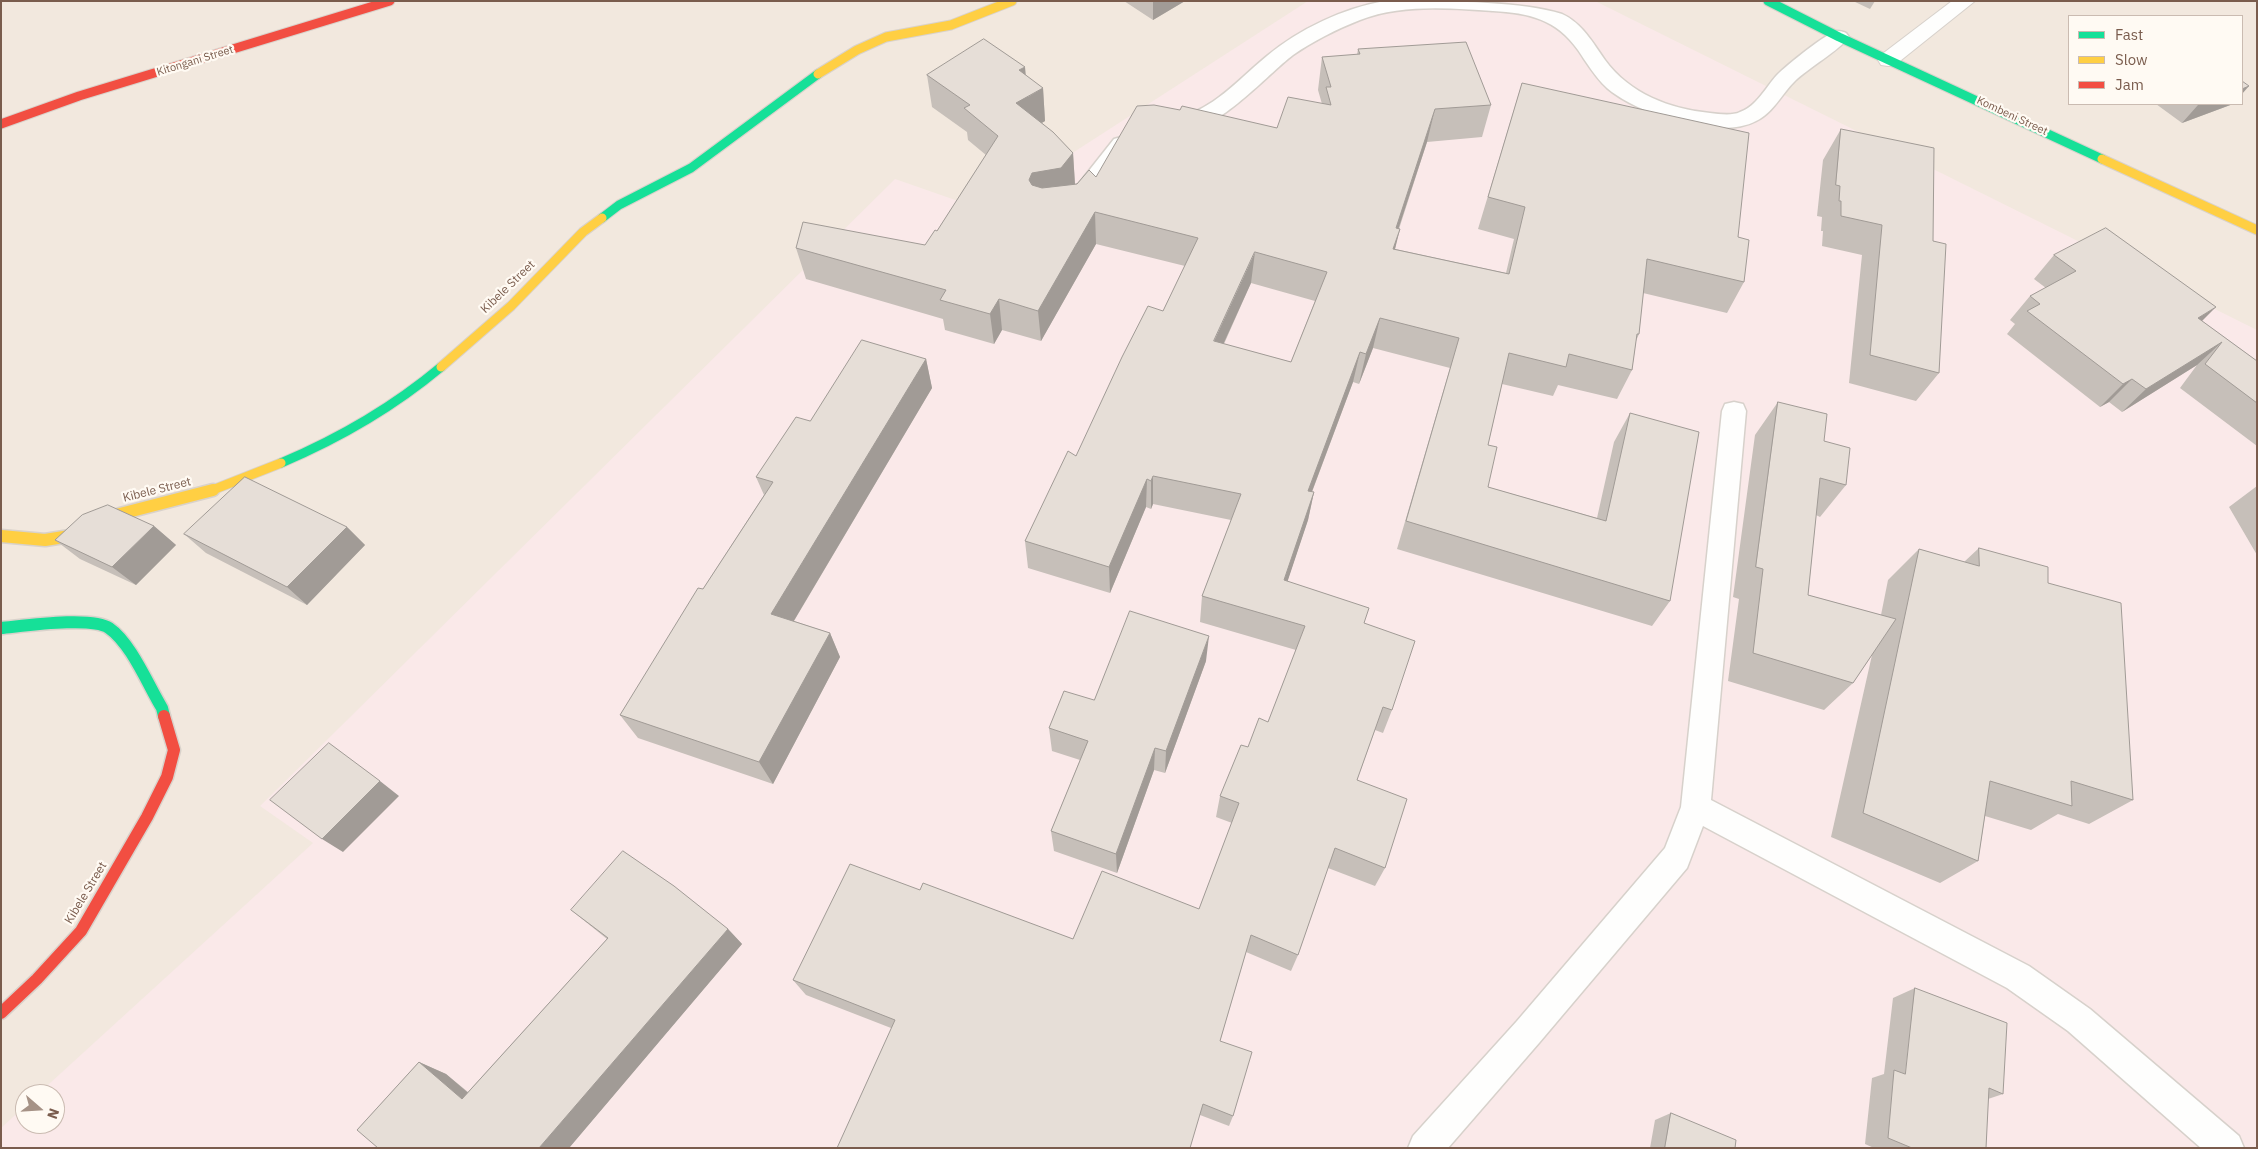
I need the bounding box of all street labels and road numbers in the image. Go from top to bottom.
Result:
street label: Kitongani Street [155,43,235,79]
street label: Kombeni Street [1974,94,2050,138]
street label: Kibele Street [478,258,538,316]
street label: Kibele Street [121,475,193,505]
street label: Kibele Street [62,859,110,927]

